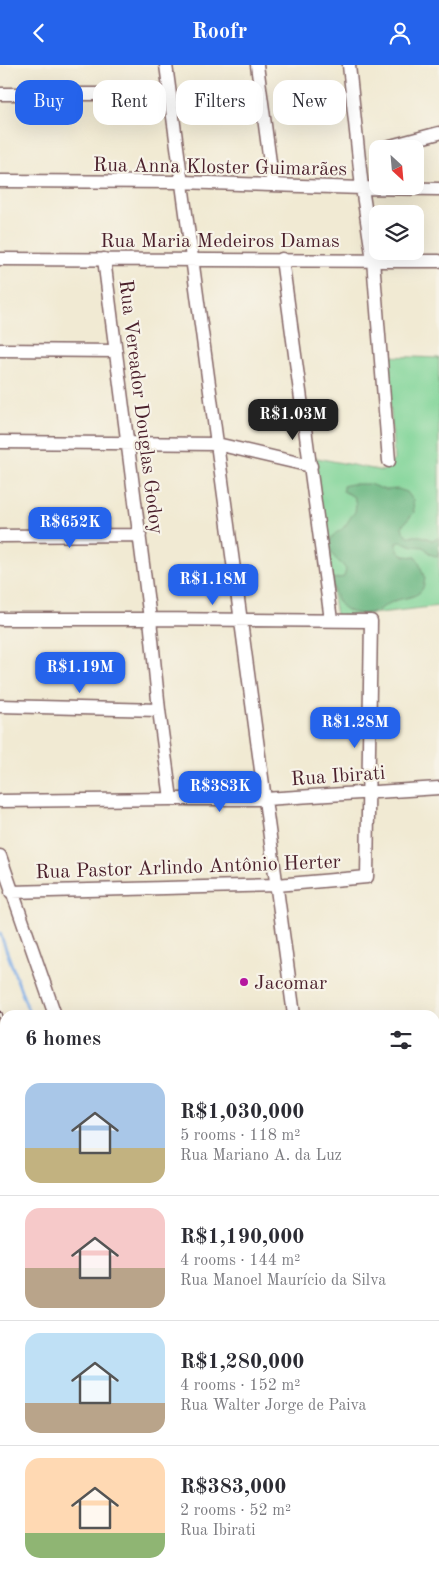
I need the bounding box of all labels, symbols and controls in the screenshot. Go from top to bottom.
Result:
icon: back [25,19,53,47]
icon: person [386,19,414,47]
text: Roofr [192,21,247,43]
chip: Buy [15,80,83,125]
chip: Rent [93,80,166,125]
chip: Filters [176,80,263,125]
chip: New [273,80,346,125]
north arrow [369,140,424,195]
map controls [369,140,424,260]
street label: Rua Anna Kloster Guimarães [93,156,347,180]
button: layers [369,205,424,260]
street label: Rua Maria Medeiros Damas [100,232,340,252]
street label: Rua Vereador Douglas Godoy [114,279,166,536]
pin: R$1.03M [247,399,339,441]
text: R$1.03M [259,407,327,423]
pin: R$652K [29,507,111,549]
text: R$652K [39,515,101,531]
pin: R$1.18M [167,563,259,606]
text: R$1.18M [179,572,247,588]
pin: R$1.19M [34,651,126,694]
text: R$1.19M [46,660,114,676]
pin: R$1.28M [309,707,401,749]
text: R$1.28M [321,715,389,731]
street label: Rua Ibirati [290,764,386,790]
pin: R$383K [179,771,261,813]
text: R$383K [189,779,251,795]
street label: Rua Pastor Arlindo Antônio Herter [35,853,341,883]
place label: Jacomar [254,974,327,994]
marker: Jacomar [238,976,250,988]
icon: filters [387,1026,415,1054]
text: 6 homes [25,1029,101,1050]
text: R$1,030,000 [180,1102,305,1123]
icon: home [65,1103,125,1163]
text: 5 rooms · 118 m² [180,1128,300,1144]
text: Rua Mariano A. da Luz [180,1148,342,1164]
text: R$1,190,000 [180,1227,305,1248]
icon: home [65,1228,125,1288]
text: 4 rooms · 144 m² [180,1253,300,1269]
text: Rua Manoel Maurício da Silva [180,1273,386,1289]
text: R$1,280,000 [180,1352,305,1373]
icon: home [65,1353,125,1413]
text: 4 rooms · 152 m² [180,1378,300,1394]
text: Rua Walter Jorge de Paiva [180,1398,367,1414]
text: R$383,000 [180,1477,286,1498]
icon: home [65,1478,125,1538]
text: 2 rooms · 52 m² [180,1503,291,1519]
text: Rua Ibirati [180,1523,256,1539]

